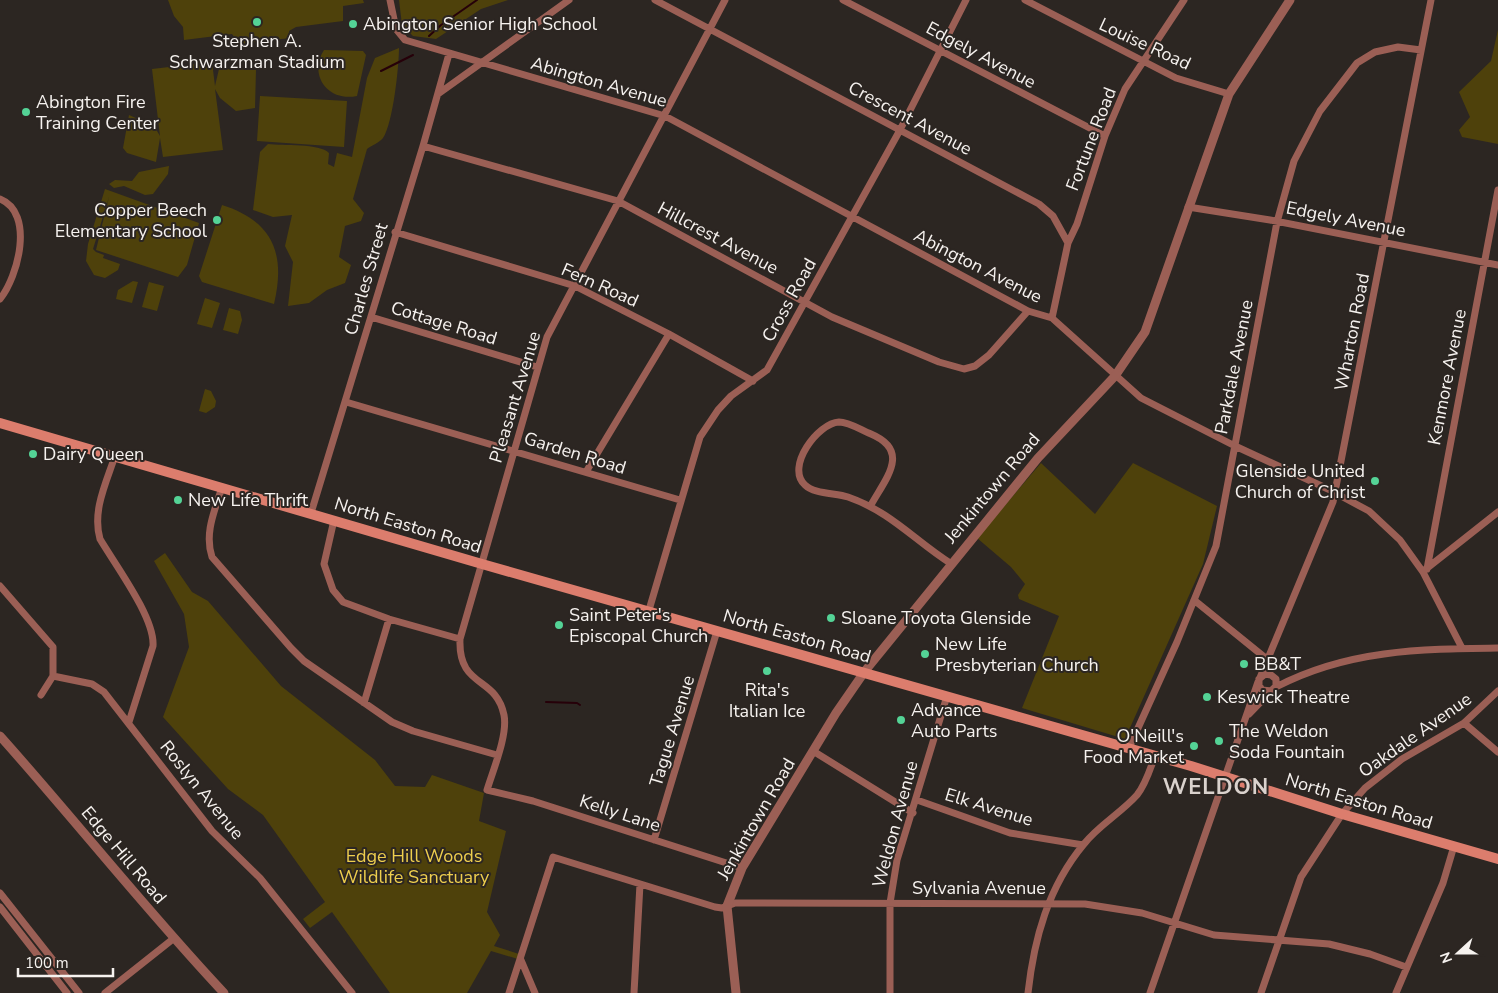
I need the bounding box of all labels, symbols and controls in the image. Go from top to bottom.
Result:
place label: Abington Senior High School [363,12,598,36]
street label: Louise Road [1095,12,1195,76]
marker: Stephen A. Schwarzman Stadium [251,16,263,28]
street label: Edgely Avenue [922,16,1040,94]
marker: Abington Senior High School [347,18,359,30]
place label: Stephen A. Schwarzman Stadium [169,29,345,74]
street label: Abington Avenue [528,51,670,113]
street label: Crescent Avenue [844,75,976,161]
street label: Fortune Road [1060,84,1122,194]
place label: Abington Fire Training Center [36,90,159,135]
marker: Abington Fire Training Center [20,106,32,118]
street label: Hillcrest Avenue [653,196,783,280]
street label: Edgely Avenue [1284,196,1408,242]
place label: Copper Beech Elementary School [55,198,208,243]
marker: Copper Beech Elementary School [211,214,223,226]
street label: Charles Street [339,219,394,338]
street label: Abington Avenue [910,223,1046,309]
street label: Cross Road [756,254,822,346]
street label: Fern Road [558,257,642,313]
street label: Wharton Road [1329,271,1375,393]
street label: Cottage Road [388,295,500,351]
street label: Parkdale Avenue [1209,298,1259,436]
street label: Kenmore Avenue [1422,307,1472,447]
street label: Pleasant Avenue [484,328,546,466]
street label: Garden Road [521,426,629,480]
street label: Jenkintown Road [938,428,1045,549]
place label: Dairy Queen [43,442,144,466]
marker: Dairy Queen [27,448,39,460]
place label: Glenside United Church of Christ [1235,459,1366,504]
marker: Glenside United Church of Christ [1369,475,1381,487]
place label: New Life Thrift [188,488,309,512]
street label: North Easton Road [331,491,485,559]
marker: New Life Thrift [172,494,184,506]
place label: Saint Peter's Episcopal Church [569,603,708,648]
street label: North Easton Road [720,603,874,669]
place label: Sloane Toyota Glenside [841,606,1031,630]
marker: Sloane Toyota Glenside [825,612,837,624]
marker: Saint Peter's Episcopal Church [553,619,565,631]
place label: New Life Presbyterian Church [935,632,1099,677]
marker: New Life Presbyterian Church [919,648,931,660]
place label: BB&T [1254,652,1301,676]
marker: BB&T [1238,658,1250,670]
marker: Rita's Italian Ice [761,665,773,677]
street label: Tague Avenue [644,672,700,790]
place label: Rita's Italian Ice [729,678,805,723]
place label: Keswick Theatre [1217,685,1350,709]
street label: Oakdale Avenue [1354,687,1476,783]
marker: Keswick Theatre [1201,691,1213,703]
place label: Advance Auto Parts [911,698,997,743]
marker: Advance Auto Parts [895,714,907,726]
place label: The Weldon Soda Fountain [1229,719,1345,764]
place label: O'Neill's Food Market [1083,724,1185,769]
street label: Roslyn Avenue [155,735,249,845]
marker: The Weldon Soda Fountain [1213,735,1225,747]
marker: O'Neill's Food Market [1188,740,1200,752]
street label: Jenkintown Road [711,754,801,885]
street label: Weldon Avenue [867,758,923,890]
street label: North Easton Road [1282,767,1436,835]
district label: WELDON [1163,772,1269,802]
street label: Elk Avenue [942,782,1036,832]
street label: Kelly Lane [576,789,664,837]
street label: Edge Hill Road [76,801,172,909]
park label: Edge Hill Woods Wildlife Sanctuary [339,844,490,889]
street label: Sylvania Avenue [912,876,1046,900]
north arrow [1433,928,1483,978]
scale bar [18,946,112,978]
text: N [1436,949,1457,966]
text: 100 m [25,953,69,973]

